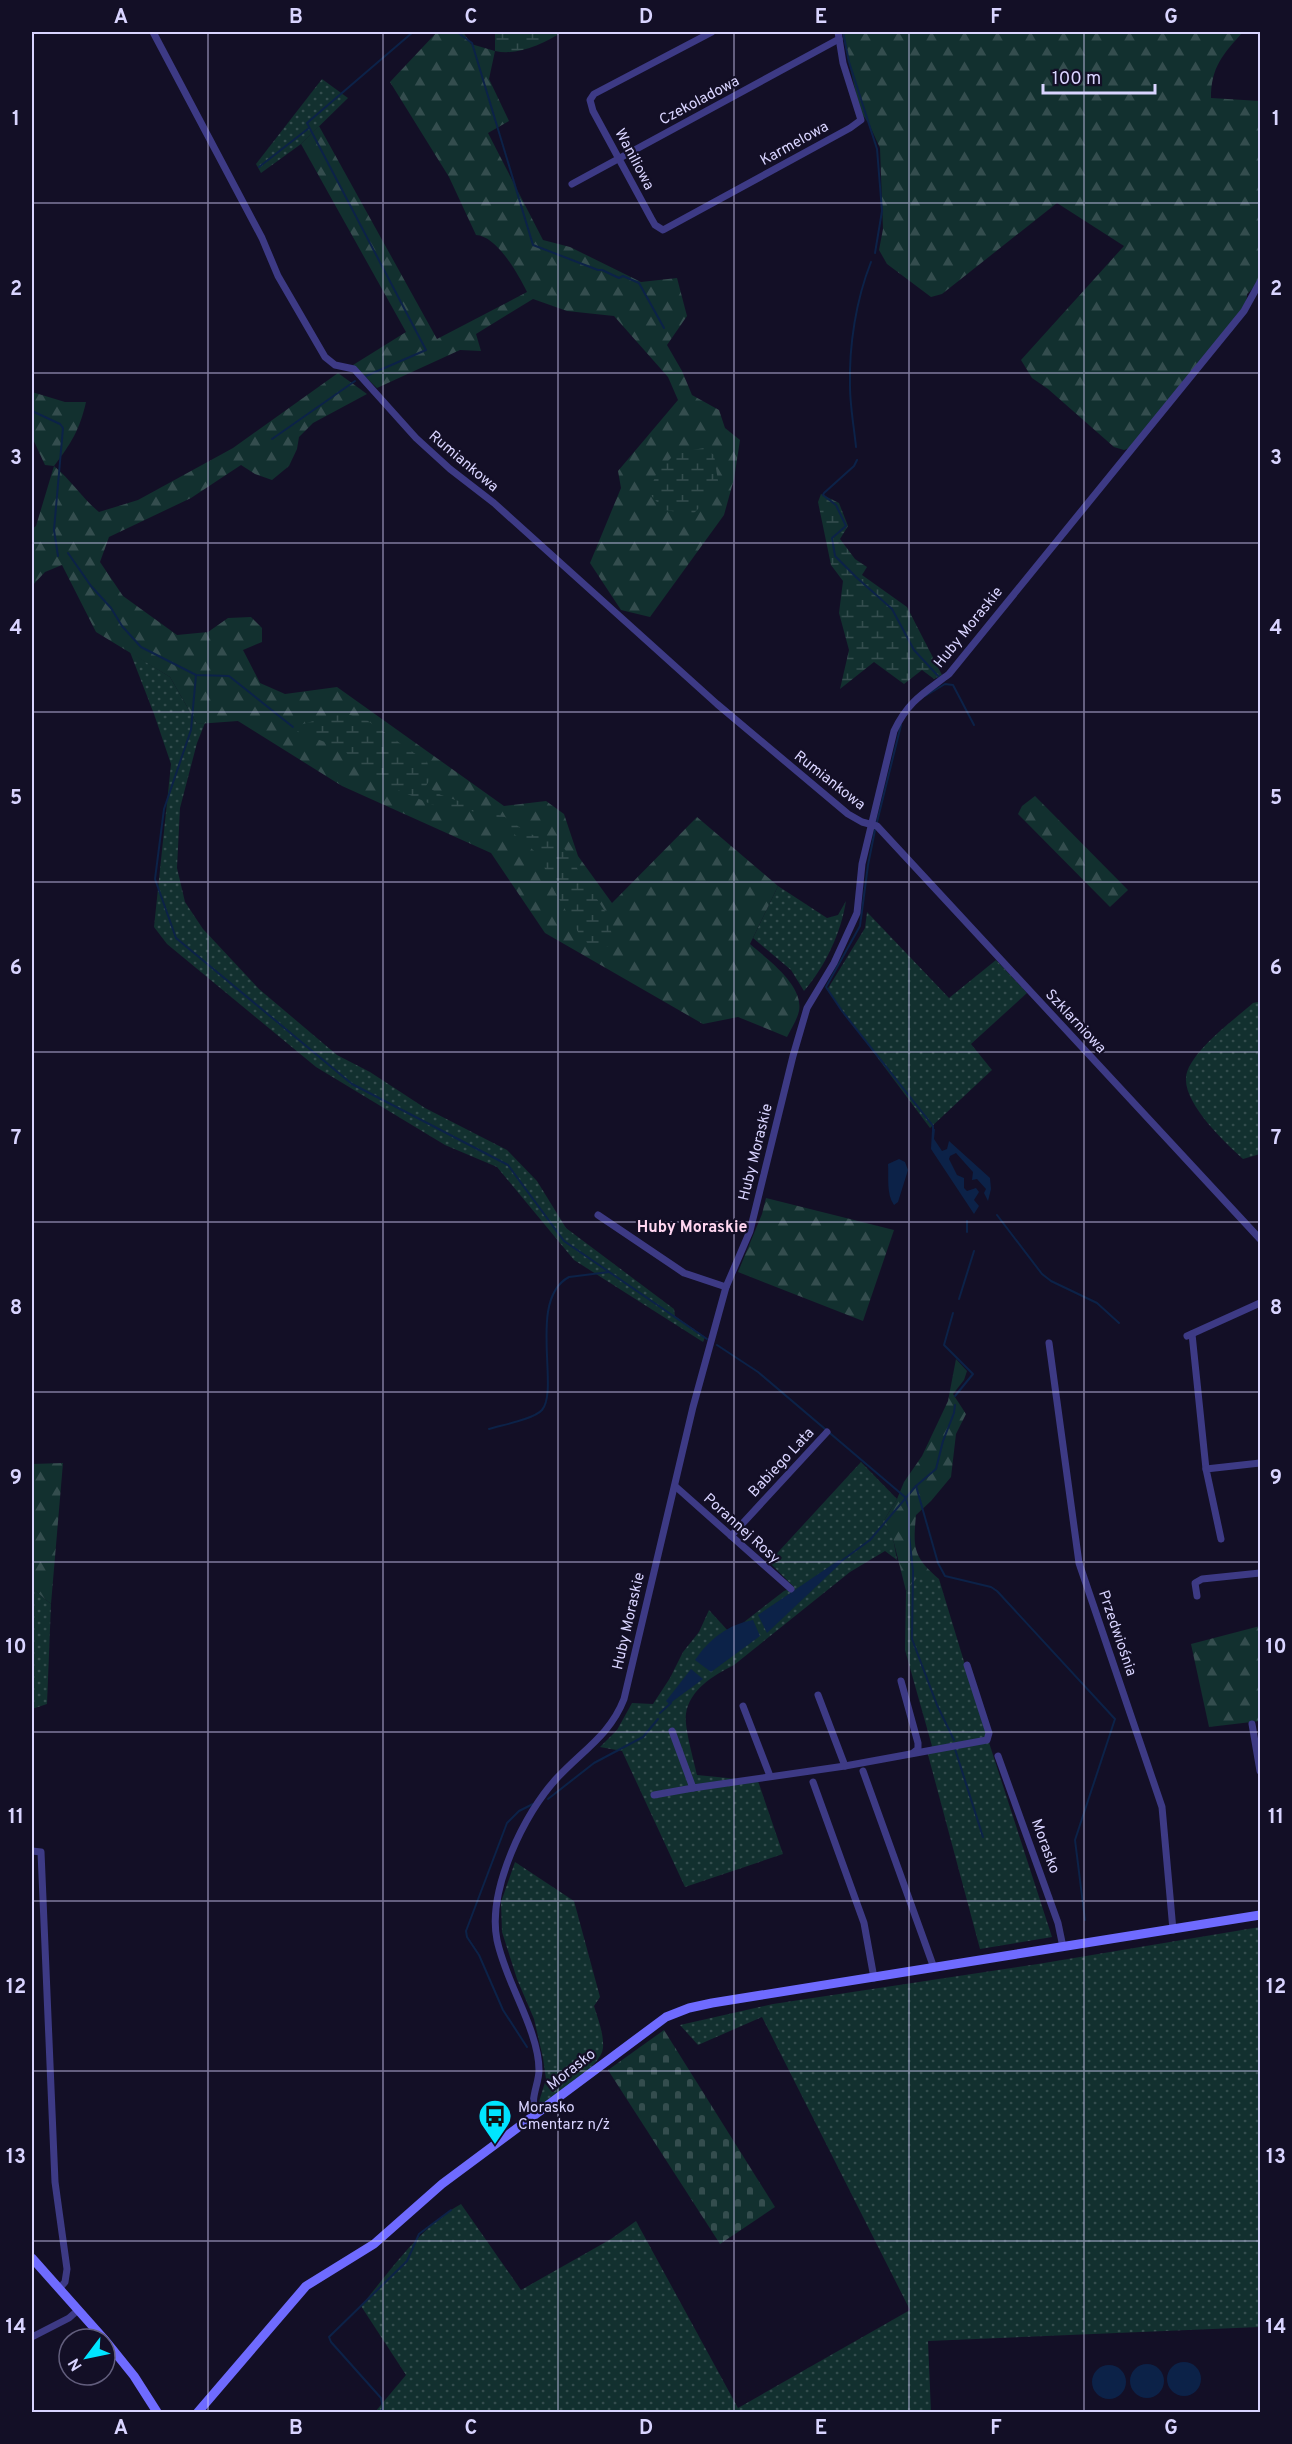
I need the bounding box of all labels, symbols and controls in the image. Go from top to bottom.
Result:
text: A [114,5,128,31]
text: B [289,5,303,31]
text: C [465,5,477,31]
text: D [639,5,653,31]
text: E [815,5,827,31]
text: F [990,5,1002,31]
text: G [1164,5,1178,31]
scale bar [1043,57,1156,95]
text: 100 m [1052,68,1101,91]
street label: Czekoladowa [656,72,743,130]
text: 1 [12,107,20,133]
text: 1 [1272,107,1280,133]
street label: Karmelowa [757,118,832,171]
street label: Waniliowa [610,126,658,194]
text: 2 [10,277,22,303]
text: 2 [1270,277,1282,303]
street label: Rumiankowa [424,427,502,497]
text: 3 [10,446,22,472]
text: 3 [1270,446,1282,472]
street label: Huby Moraskie [930,583,1008,673]
text: 4 [10,616,22,642]
text: 4 [1270,616,1282,642]
street label: Rumiankowa [790,747,869,815]
text: 5 [10,786,22,812]
text: 5 [1270,786,1282,812]
text: 6 [10,956,22,982]
text: 6 [1270,956,1282,982]
street label: Szklarniowa [1040,986,1110,1058]
street label: Huby Moraskie [735,1102,778,1203]
text: 7 [11,1126,21,1152]
text: 7 [1271,1126,1281,1152]
district label: Huby Moraskie [637,1218,747,1238]
text: 8 [10,1296,22,1322]
text: 8 [1270,1296,1282,1322]
street label: Babiego Lata [745,1424,819,1502]
text: 9 [10,1466,22,1492]
text: 9 [1270,1466,1282,1492]
street label: Porannej Rosy [699,1490,783,1569]
street label: Huby Moraskie [609,1571,650,1672]
street label: Przedwiośnia [1093,1588,1140,1679]
text: 10 [5,1635,27,1661]
text: 10 [1265,1635,1287,1661]
text: 11 [8,1805,24,1831]
text: 11 [1268,1805,1284,1831]
street label: Morasko [1026,1817,1063,1876]
text: 12 [6,1975,26,2001]
text: 12 [1266,1975,1286,2001]
street label: Morasko [544,2045,600,2095]
bus stop icon: Morasko Cmentarz n/ż [477,2098,513,2145]
place label: Morasko Cmentarz n/ż [518,2099,610,2135]
text: 13 [6,2145,26,2171]
text: 13 [1266,2145,1286,2171]
text: 14 [6,2315,26,2341]
text: 14 [1266,2315,1286,2341]
north arrow [57,2327,117,2387]
text: N [64,2354,88,2374]
text: A [114,2416,128,2442]
text: B [289,2416,303,2442]
text: C [465,2416,477,2442]
text: D [639,2416,653,2442]
text: E [815,2416,827,2442]
text: F [990,2416,1002,2442]
text: G [1164,2416,1178,2442]

